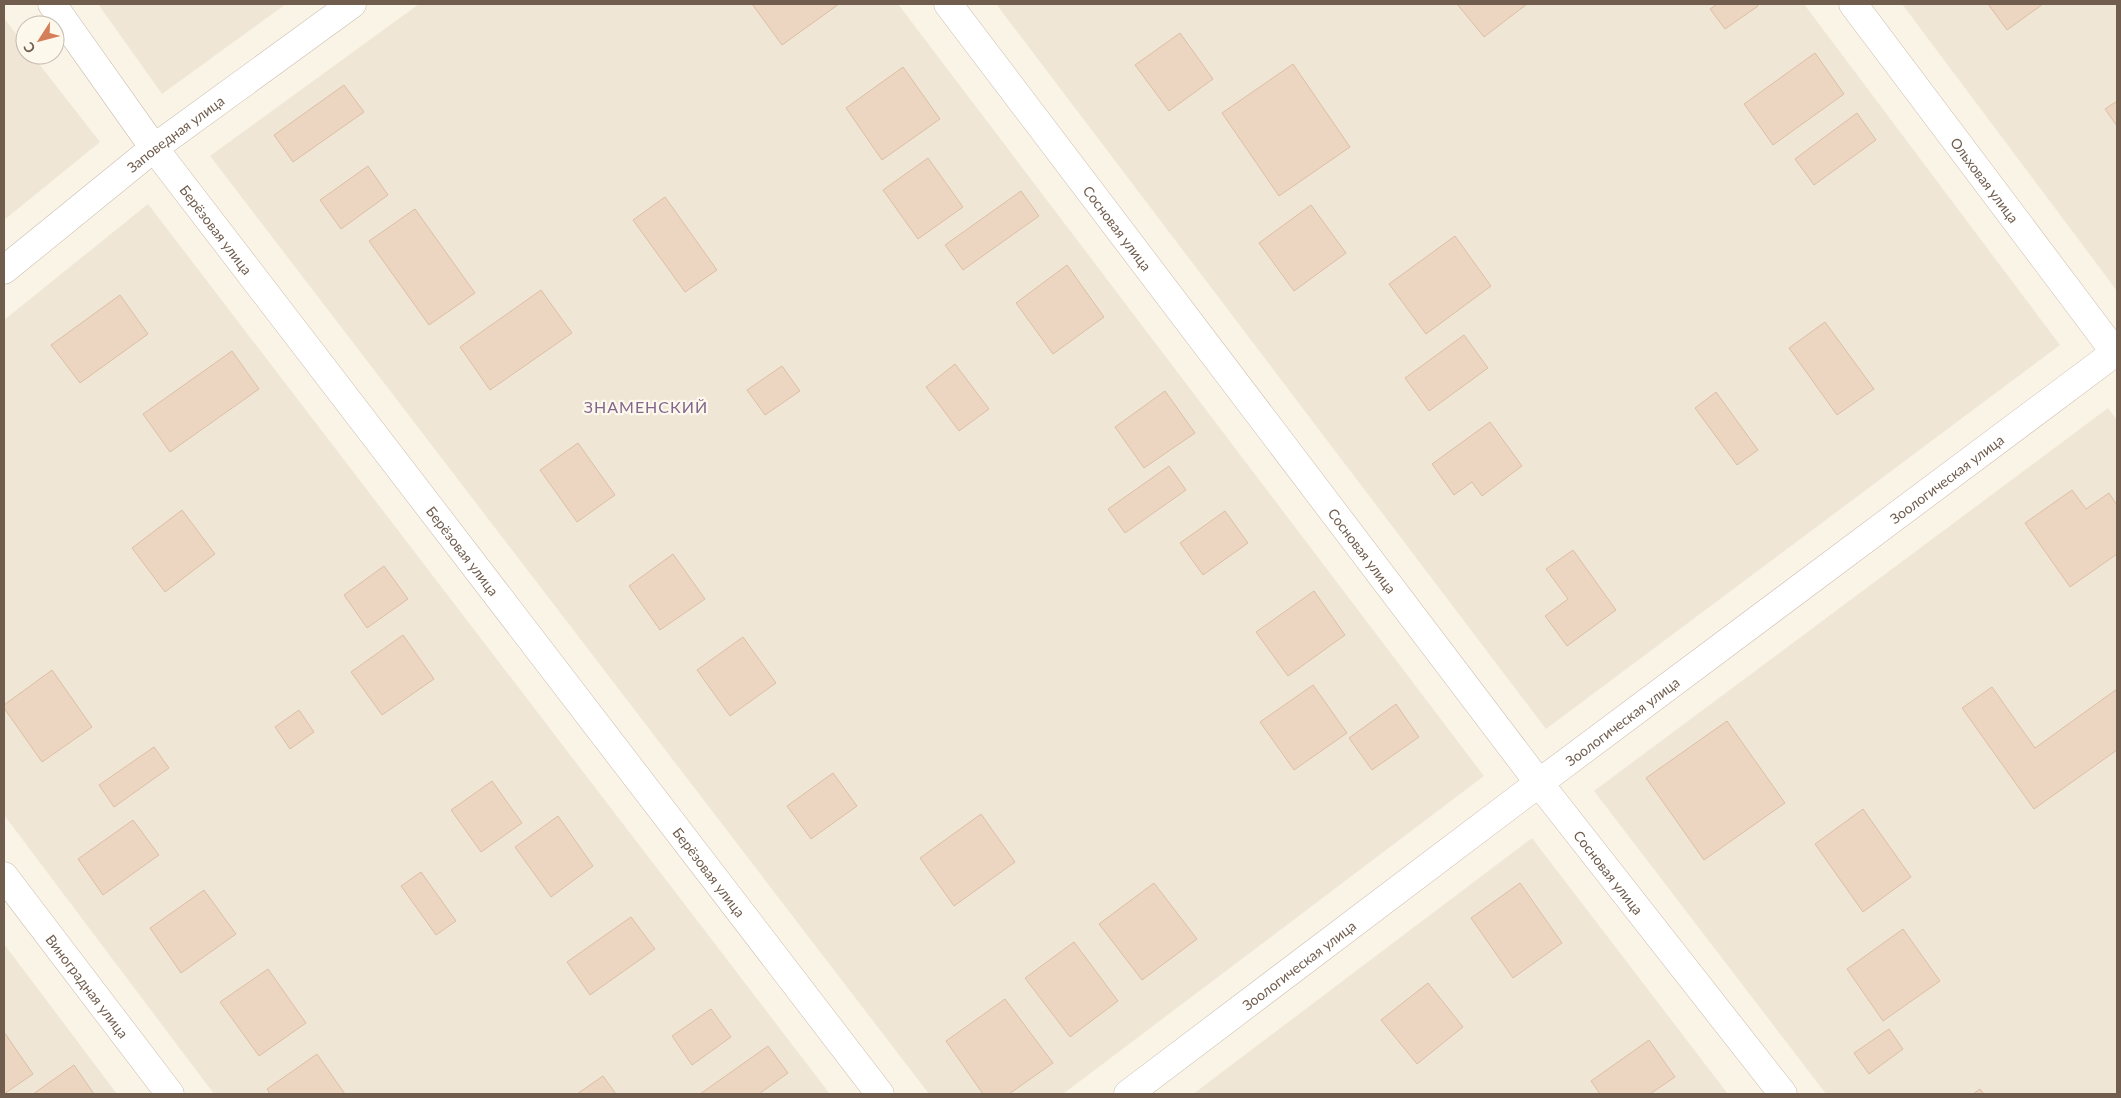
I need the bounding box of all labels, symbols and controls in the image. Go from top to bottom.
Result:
north arrow [15,15,65,65]
text: С [19,39,39,57]
street label: Заповедная улица [123,92,227,175]
street label: Ольховая улица [1948,134,2023,226]
street label: Берёзовая улица [177,181,256,277]
street label: Сосновая улица [1080,182,1156,274]
district label: ЗНАМЕНСКИЙ [584,397,708,416]
street label: Зоологическая улица [1886,430,2007,527]
street label: Берёзовая улица [423,503,503,599]
street label: Сосновая улица [1325,505,1400,596]
street label: Зоологическая улица [1562,673,1682,769]
street label: Берёзовая улица [670,824,749,920]
street label: Сосновая улица [1571,827,1647,918]
street label: Зоологическая улица [1239,916,1359,1013]
street label: Виноградная улица [43,931,132,1041]

